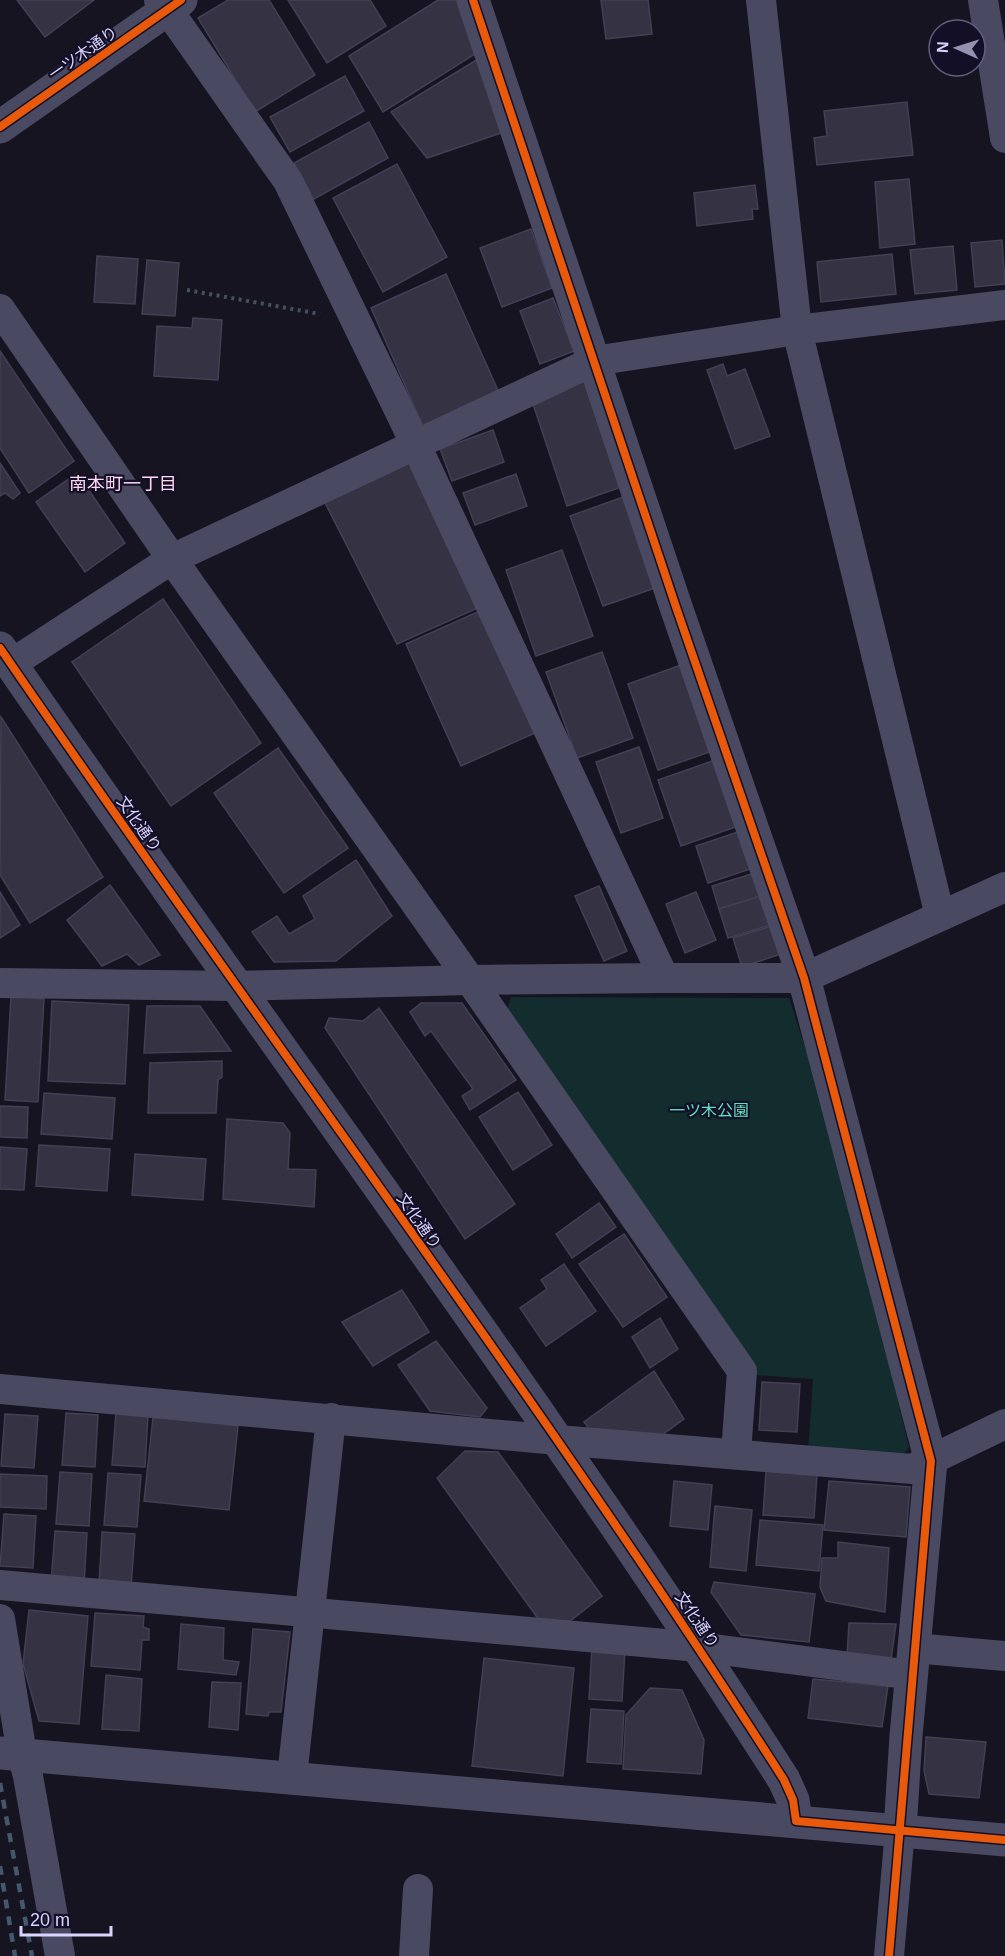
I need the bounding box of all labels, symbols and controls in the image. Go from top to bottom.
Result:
north arrow [927,18,987,78]
street label: 一ツ木通り [45,23,121,83]
text: N [934,41,951,53]
district label: 南本町一丁目 [69,474,177,494]
street label: 文化通り [114,793,164,855]
park label: 一ツ木公園 [669,1102,749,1119]
street label: 文化通り [394,1190,444,1252]
street label: 文化通り [672,1589,722,1651]
scale bar [21,1899,111,1937]
text: 20 m [30,1910,70,1930]

